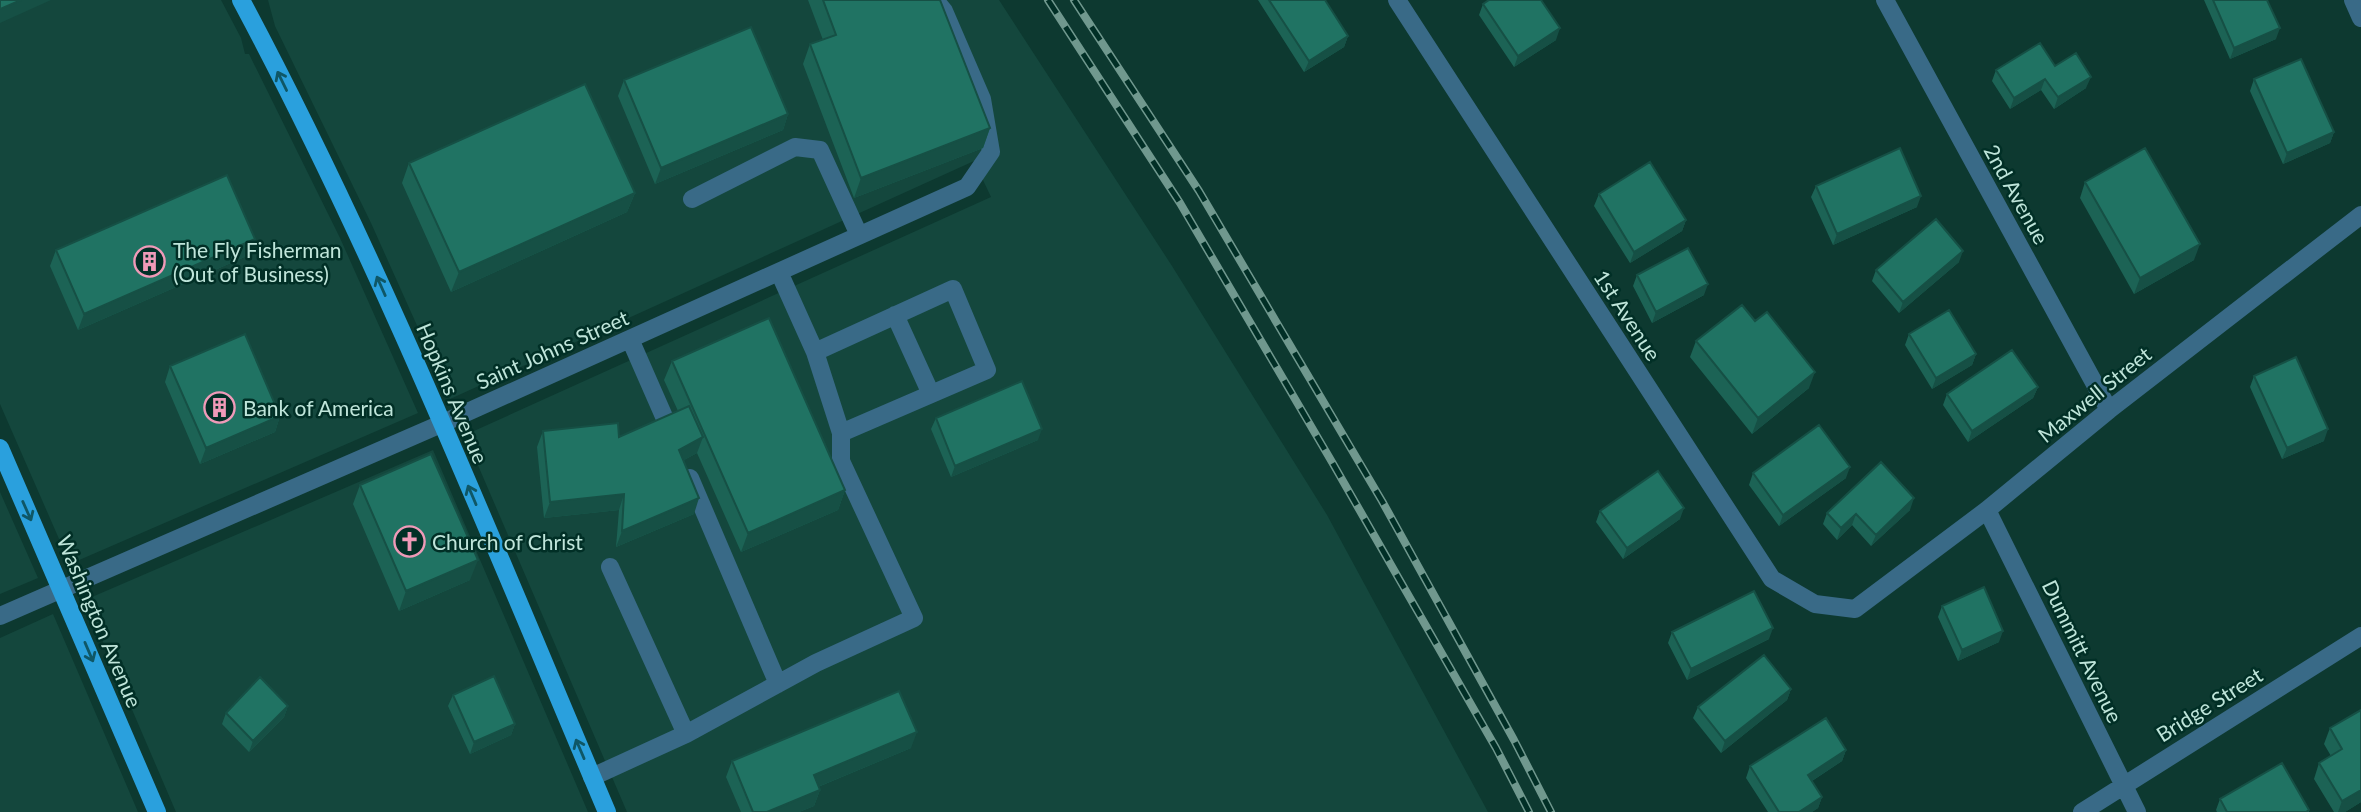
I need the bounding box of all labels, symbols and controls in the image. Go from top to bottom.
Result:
one-way arrow [275,71,289,92]
street label: 2nd Avenue [1979,140,2055,248]
place label: The Fly Fisherman (Out of Business) [173,237,342,286]
building icon: The Fly Fisherman (Out of Business) [133,244,167,278]
street label: 1st Avenue [1589,265,1667,365]
one-way arrow [374,276,387,297]
street label: Saint Johns Street [472,304,633,394]
street label: Hopkins Avenue [412,319,494,467]
street label: Maxwell Street [2032,341,2156,447]
building icon: Bank of America [203,390,237,424]
place label: Bank of America [243,395,394,420]
one-way arrow [464,485,477,506]
one-way arrow [21,500,34,521]
church icon: Church of Christ [392,524,426,558]
place label: Church of Christ [432,529,583,554]
street label: Washington Avenue [52,531,148,711]
street label: Dummitt Avenue [2038,576,2128,726]
one-way arrow [83,641,96,662]
street label: Bridge Street [2151,661,2267,746]
one-way arrow [573,739,586,761]

